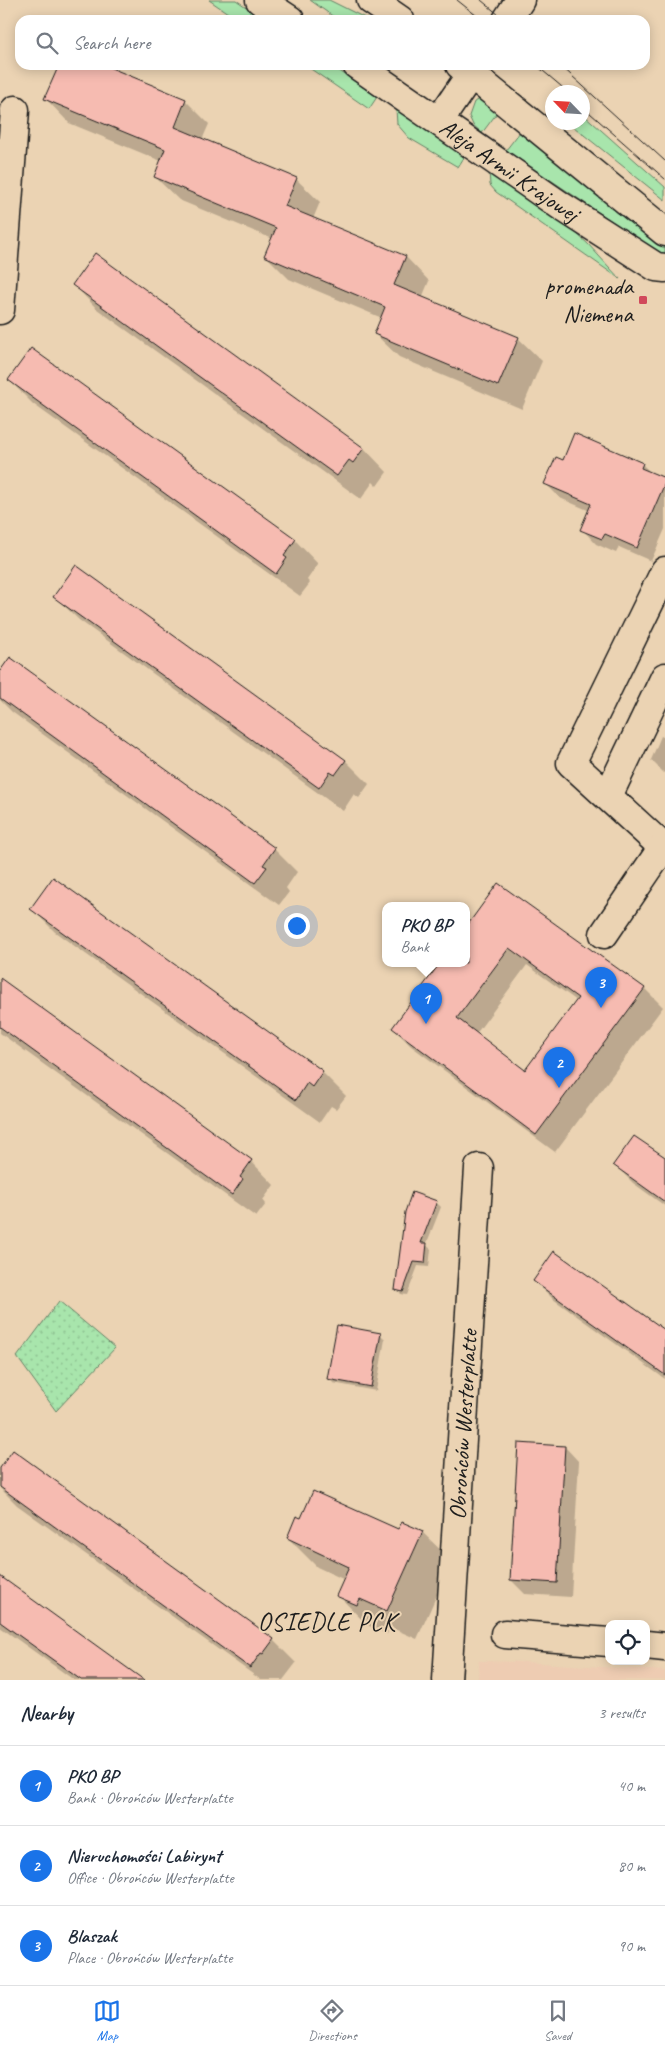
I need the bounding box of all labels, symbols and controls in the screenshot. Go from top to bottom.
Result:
search box [15,15,650,70]
icon: search [33,29,61,57]
text: Search here [73,31,150,55]
north arrow [545,85,590,130]
street label: Aleja Armii Krajowej [434,112,587,230]
place label: promenada Niemena [545,271,635,329]
marker: promenada Niemena [637,294,649,306]
popup [382,902,470,967]
your location [284,913,310,939]
text: PKO BP [400,913,452,937]
text: Bank [400,937,429,957]
pin: 3 [585,967,617,1008]
pin: 1 [410,983,442,1024]
pin: 2 [543,1047,575,1088]
street label: Obrońców Westerplatte [442,1326,484,1520]
district label: OSIEDLE PCK [258,1606,400,1638]
map controls [605,1620,650,1665]
button: locate [605,1620,650,1665]
text: Nearby [20,1700,73,1726]
text: 3 results [598,1703,645,1723]
text: PKO BP [67,1764,118,1788]
text: 1 [32,1776,40,1796]
text: 40 m [618,1776,645,1796]
text: Bank · Obrońców Westerplatte [67,1788,233,1808]
text: Nieruchomości Labirynt [67,1844,221,1868]
text: 2 [32,1856,40,1876]
text: 80 m [618,1856,645,1876]
text: Office · Obrońców Westerplatte [67,1868,234,1888]
text: Blaszak [67,1924,117,1948]
text: 3 [32,1936,40,1956]
text: 90 m [618,1936,645,1956]
text: Place · Obrońców Westerplatte [67,1948,233,1968]
tab: Map [93,1997,121,2044]
tab: Directions [308,1997,357,2044]
tab: Saved [544,1997,572,2044]

